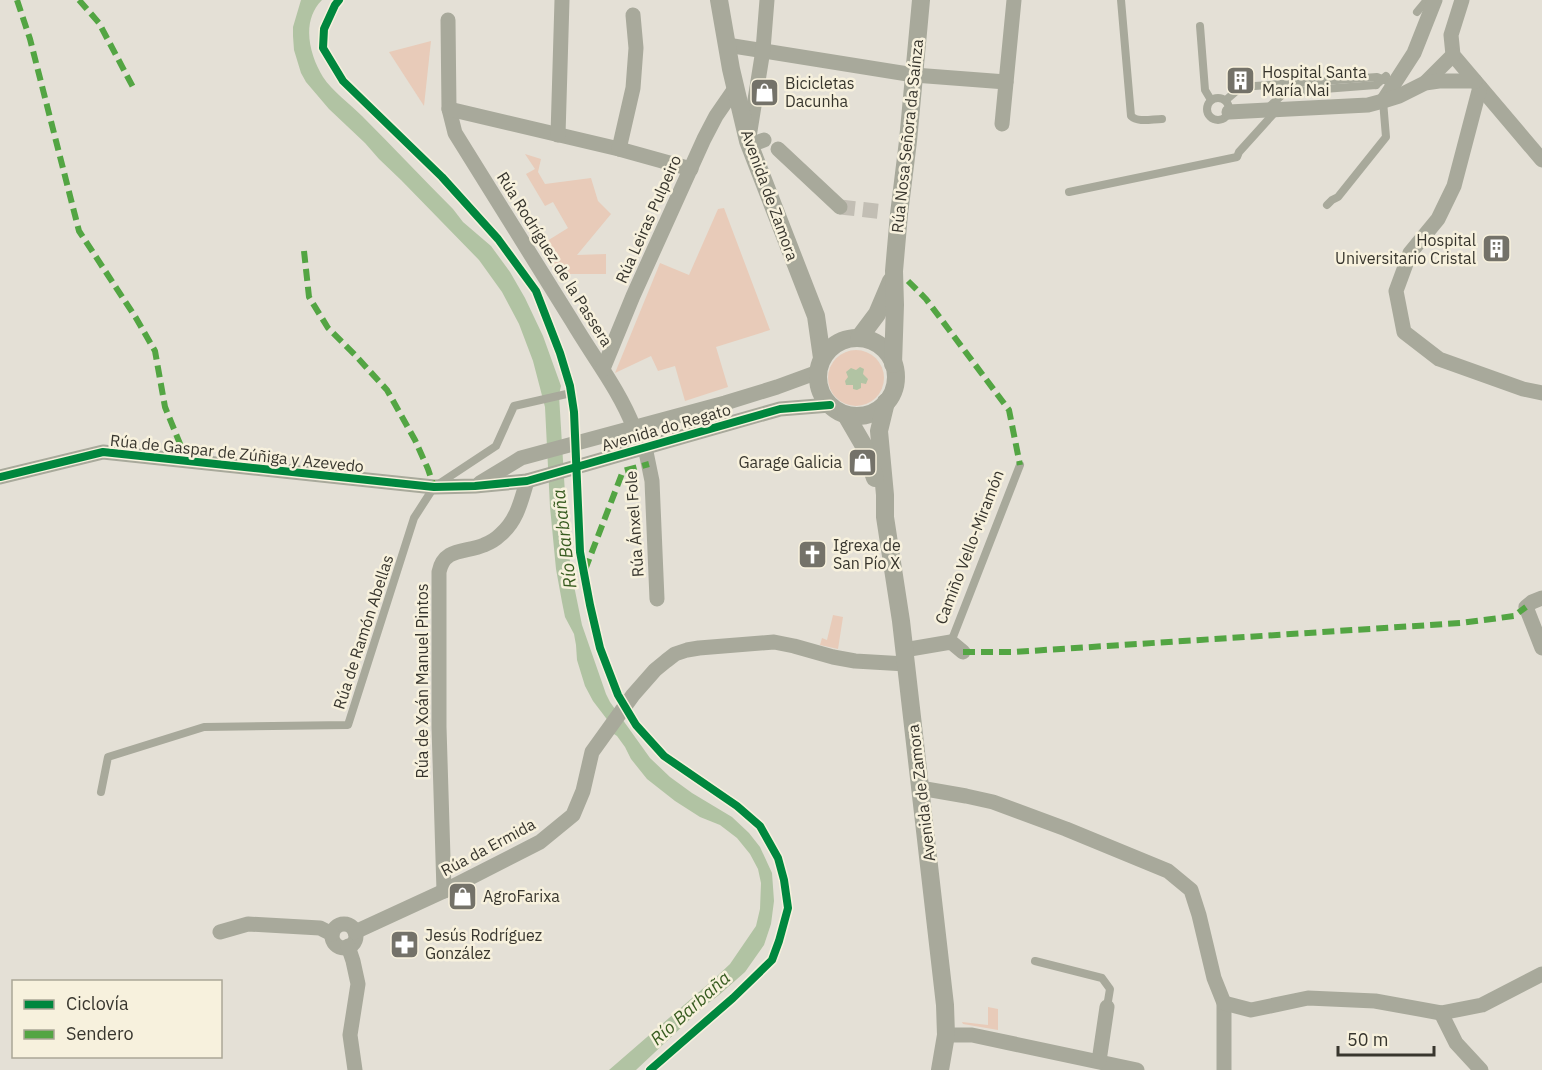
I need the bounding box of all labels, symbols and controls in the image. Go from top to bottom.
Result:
street label: Rúa Nosa Señora da Saínza [887,38,927,234]
place label: Hospital Santa María Nai [1262,62,1367,100]
building icon: Hospital Santa María Nai [1225,65,1257,97]
place label: Bicicletas Dacunha [785,73,855,111]
shop icon: Bicicletas Dacunha [748,76,780,108]
street label: Avenida de Zamora [737,127,803,264]
street label: Rúa Leiras Pulpeiro [611,152,685,286]
street label: Rúa Rodríguez de la Passera [493,168,617,350]
place label: Hospital Universitario Cristal [1335,230,1476,268]
building icon: Hospital Universitario Cristal [1481,233,1513,265]
street label: Avenida do Regato [599,399,733,455]
street label: Rúa de Gaspar de Zúñiga y Azevedo [109,430,365,476]
shop icon: Garage Galicia [847,446,879,478]
place label: Garage Galicia [738,452,842,472]
street label: Camiño Vello-Miramón [930,467,1008,627]
street label: Rúa Ánxel Fole [619,470,648,578]
water label: Río Barbaña [547,488,581,590]
place label: Igrexa de San Pío X [833,535,901,573]
church icon: Igrexa de San Pío X [796,538,828,570]
street label: Rúa de Ramón Abellas [329,552,397,712]
street label: Rúa de Xoán Manuel Pintos [412,583,432,779]
street label: Avenida de Zamora [903,723,939,863]
street label: Rúa da Ermida [437,813,539,880]
shop icon: AgroFarixa [446,880,478,912]
place label: AgroFarixa [483,886,560,906]
place label: Jesús Rodríguez González [425,925,542,963]
pharmacy icon: Jesús Rodríguez González [388,928,420,960]
water label: Río Barbaña [645,966,735,1050]
legend [12,980,222,1058]
text: Ciclovía [66,992,129,1015]
scale bar [1338,1019,1434,1057]
text: Sendero [66,1022,133,1045]
text: 50 m [1347,1028,1389,1051]

